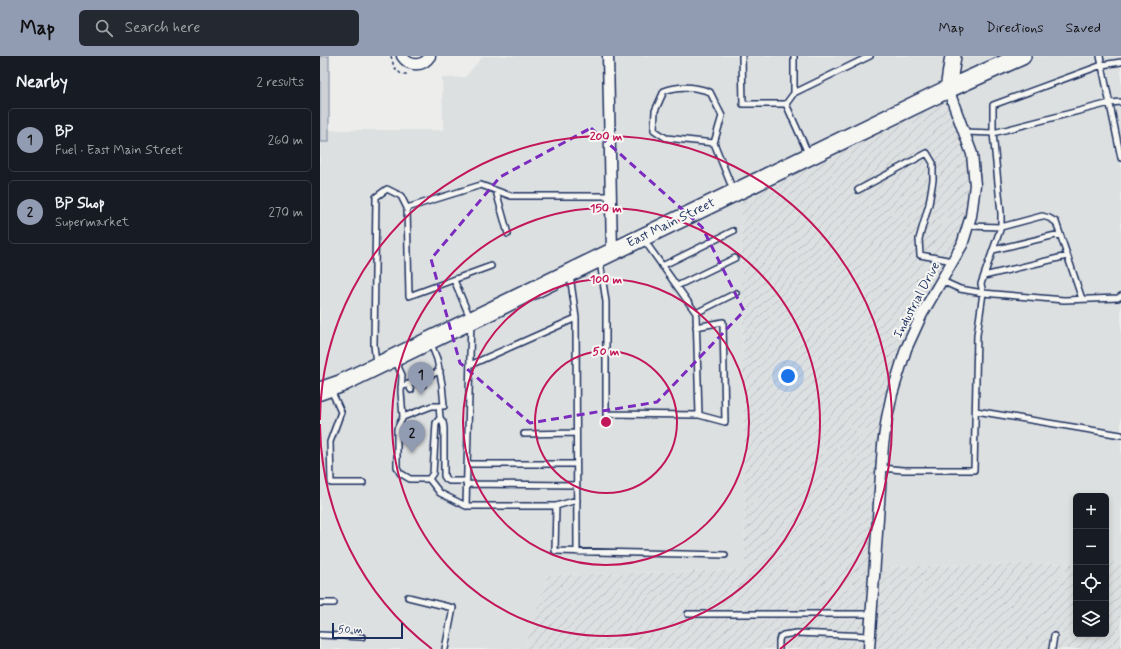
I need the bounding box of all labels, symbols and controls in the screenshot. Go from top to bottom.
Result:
search box [79,10,359,46]
text: Map [20,16,55,41]
icon: search [93,17,115,39]
text: Search here [125,18,200,38]
text: Map [938,19,964,37]
text: Directions [986,19,1044,37]
text: Saved [1066,19,1101,37]
text: Nearby [16,71,68,93]
text: 2 results [257,74,304,91]
text: BP [55,122,73,142]
text: 200 m [590,129,623,145]
text: 1 [27,132,33,149]
text: 260 m [268,132,303,149]
text: Fuel · East Main Street [55,142,183,159]
text: BP Shop [55,194,105,214]
street label: East Main Street [624,194,718,252]
text: 150 m [590,201,622,217]
text: 2 [27,204,33,221]
text: 270 m [268,204,303,221]
text: Supermarket [55,214,129,231]
street label: Industrial Drive [890,259,944,341]
text: 100 m [590,272,623,288]
text: 50 m [593,344,620,360]
pin: 1 [408,362,434,395]
your location [778,366,798,386]
centre of rings [599,415,613,429]
pin: 2 [399,420,425,453]
map controls [1073,493,1109,637]
button: + [1073,493,1109,529]
button: − [1073,529,1109,565]
button: locate [1073,565,1109,601]
button: layers [1073,601,1109,637]
scale bar [332,621,403,640]
text: 50 m [338,623,363,637]

